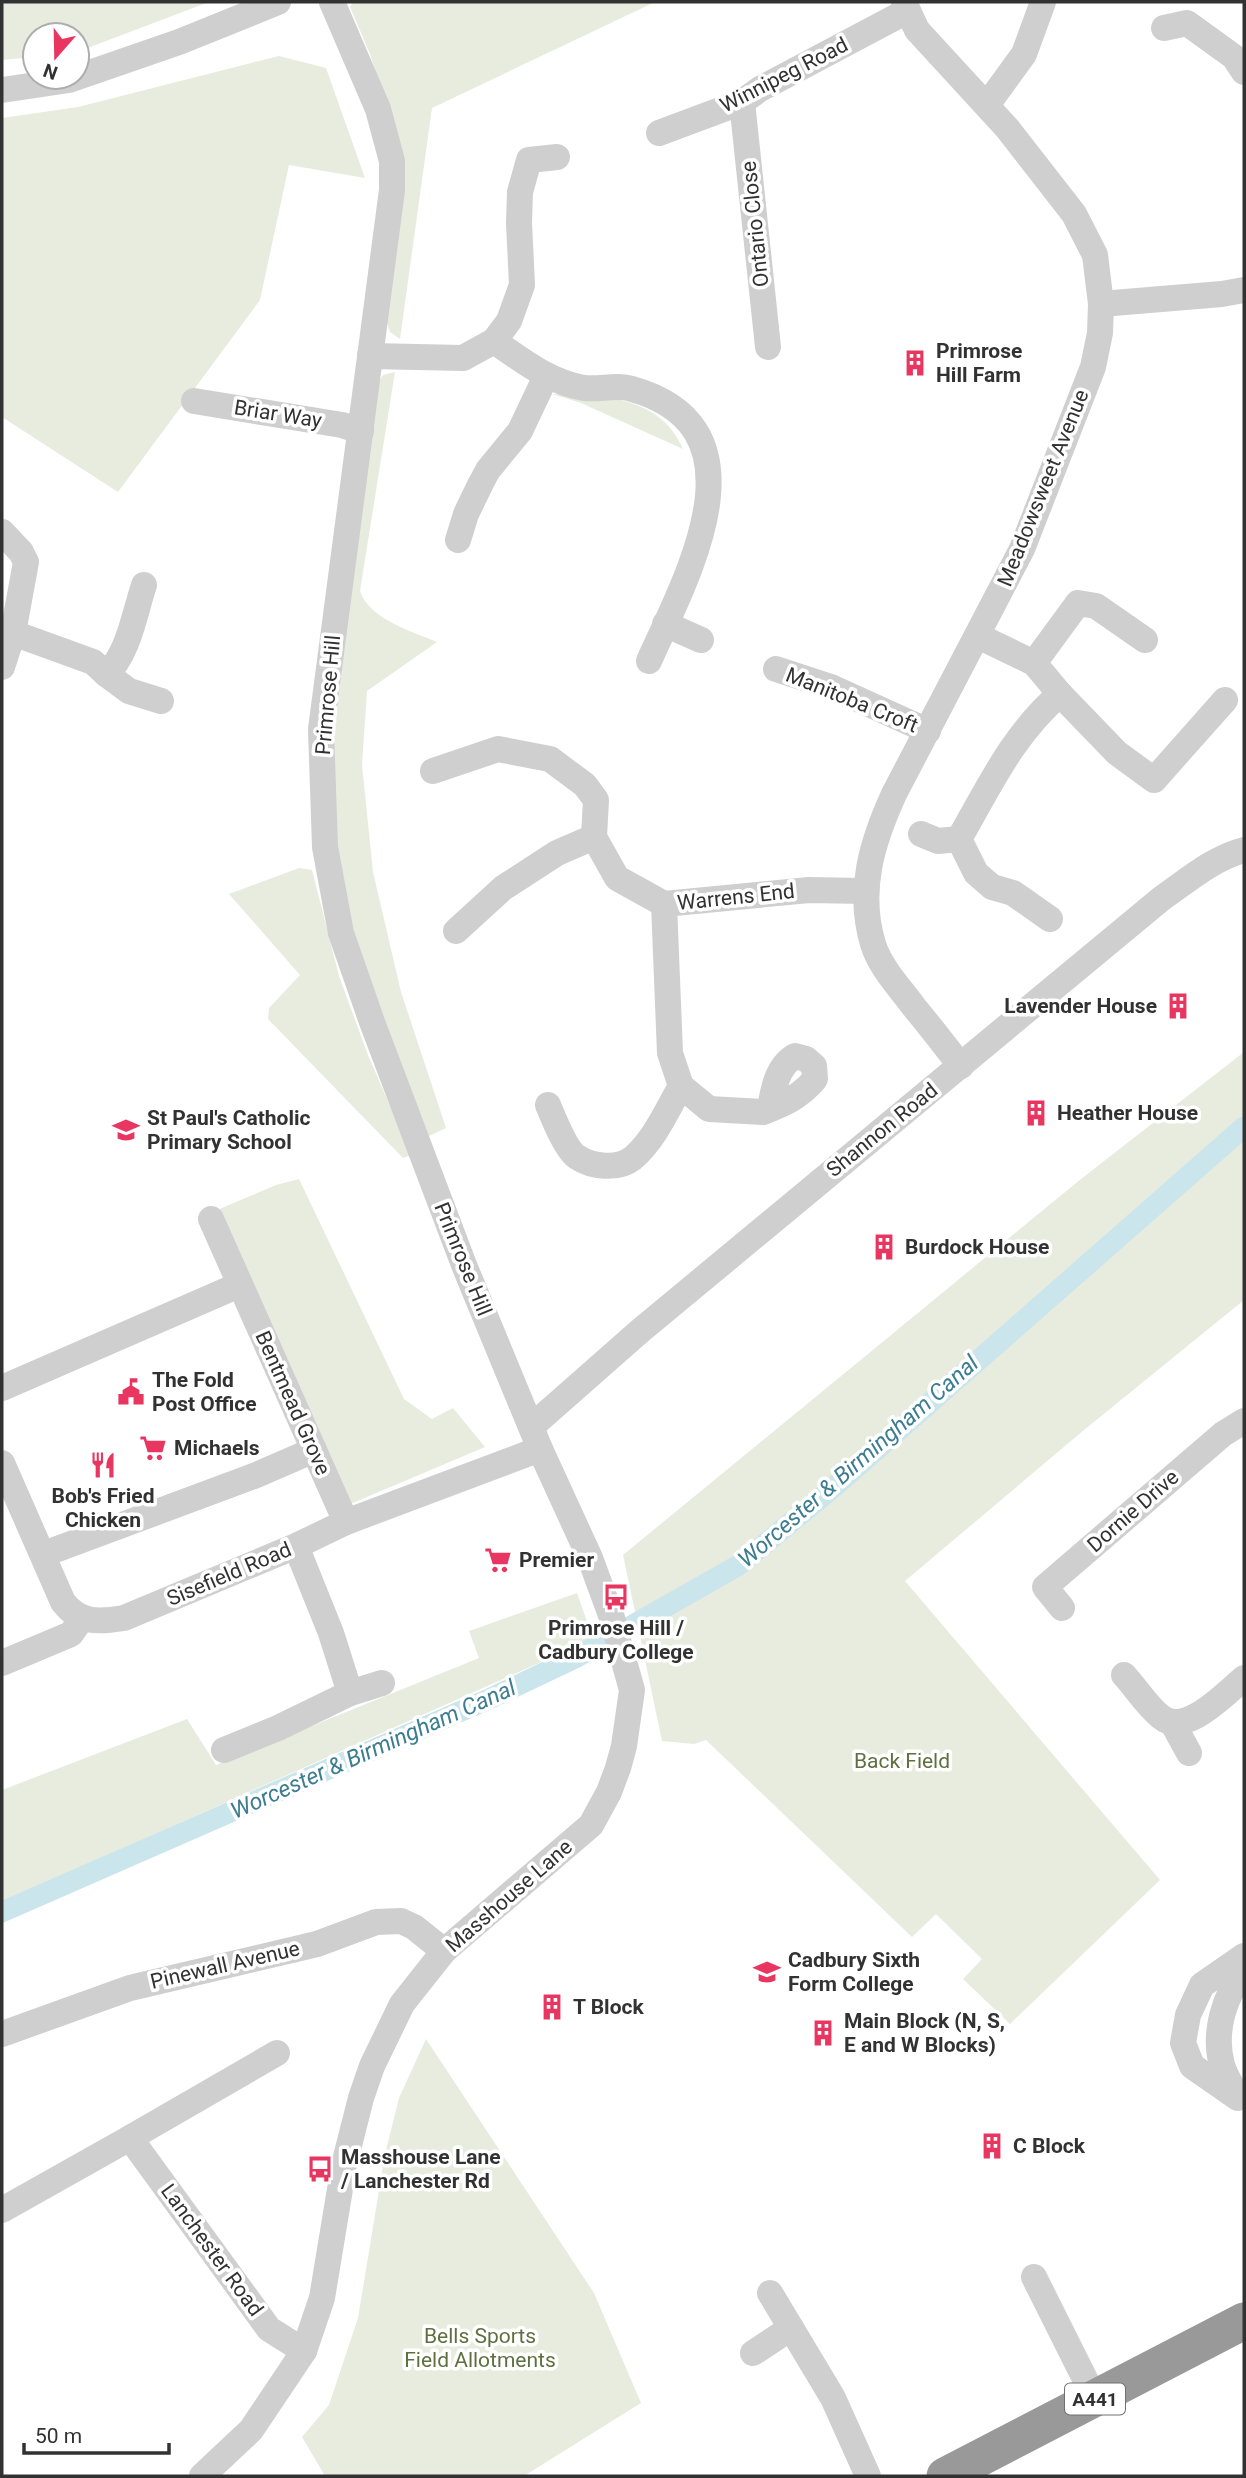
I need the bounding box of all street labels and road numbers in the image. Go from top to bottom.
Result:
street label: Winnipeg Road [716,32,852,118]
street label: Ontario Close [736,160,774,288]
street label: Meadowsweet Avenue [993,386,1093,590]
street label: Briar Way [232,395,324,433]
street label: Primrose Hill [311,634,345,756]
street label: Manitoba Croft [782,663,922,737]
street label: Warrens End [676,879,796,915]
street label: Shannon Road [822,1078,942,1182]
street label: Primrose Hill [429,1199,497,1319]
street label: Bentmead Grove [251,1327,335,1479]
street label: Dornie Drive [1082,1465,1184,1557]
street label: Sisefield Road [163,1537,295,1611]
street label: Masshouse Lane [441,1835,577,1957]
street label: Pinewall Avenue [148,1936,302,1994]
street label: Lanchester Road [156,2179,268,2321]
road number: A441 [1065,2384,1125,2414]

